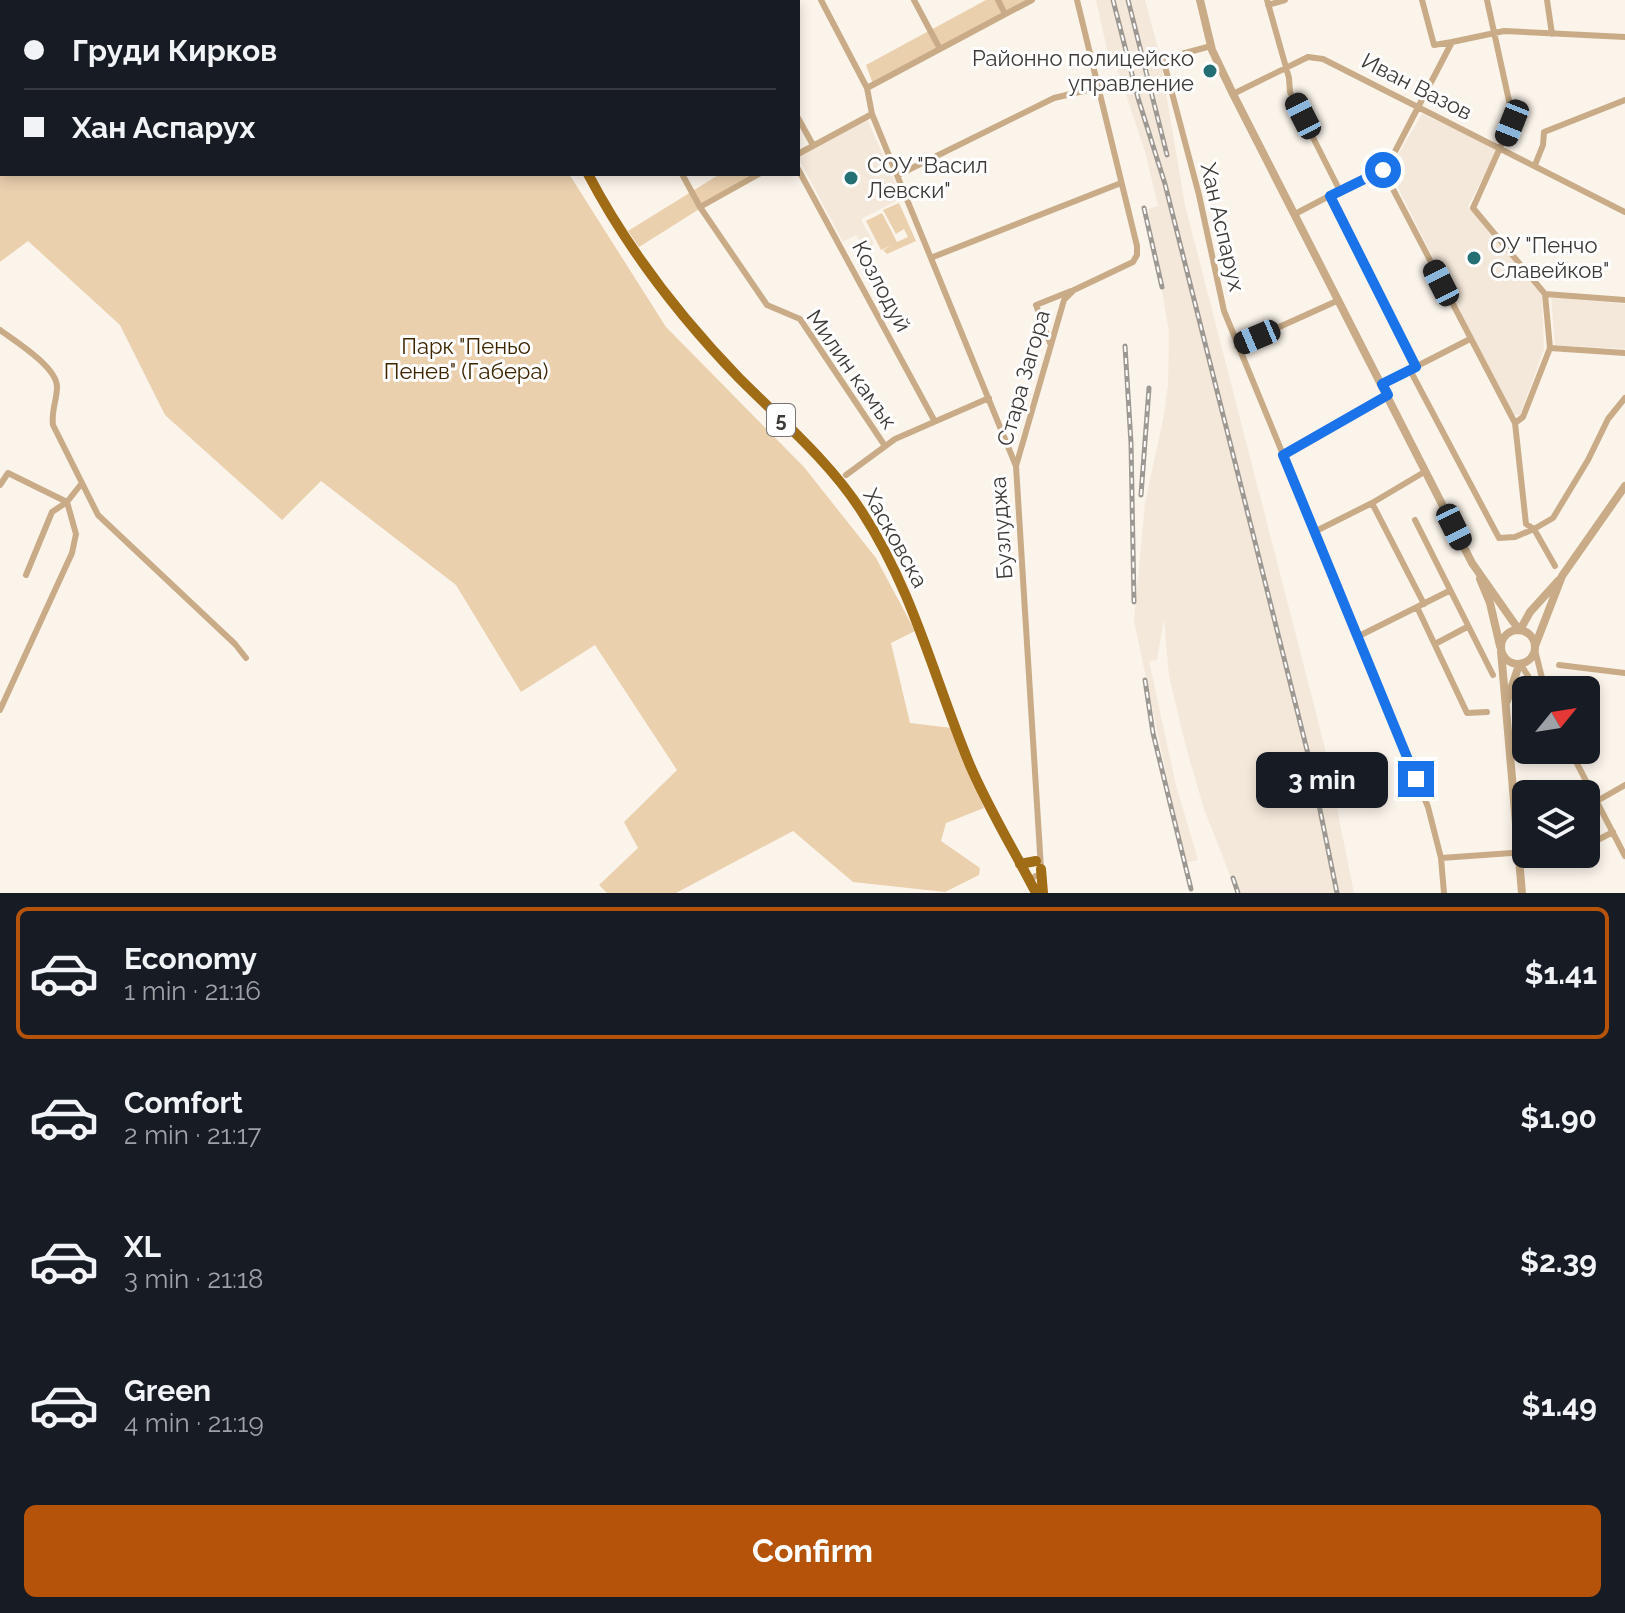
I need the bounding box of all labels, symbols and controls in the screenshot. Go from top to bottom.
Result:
text: Груди Кирков [72,33,277,68]
place label: Районно полицейско управление [972,45,1194,96]
street label: Иван Вазов [1357,47,1477,125]
marker: Районно полицейско управление [1201,62,1219,80]
car [1281,89,1325,143]
car [1492,96,1532,150]
text: Хан Аспарух [72,110,255,145]
place label: СОУ "Васил Левски" [867,152,988,203]
route start [1365,152,1401,188]
street label: Хан Аспарух [1196,160,1250,294]
marker: СОУ "Васил Левски" [842,169,860,187]
place label: ОУ "Пенчо Славейков" [1490,232,1609,283]
street label: Козлодуй [847,236,917,336]
marker: ОУ "Пенчо Славейков" [1465,249,1483,267]
car [1419,256,1463,310]
street label: Милин камък [801,304,903,434]
street label: Стара Загора [991,307,1055,449]
car [1230,317,1284,357]
park label: Парк "Пеньо Пенев" (Габера) [384,333,548,384]
road number: 5 [767,404,795,436]
street label: Бузлуджа [984,476,1018,580]
street label: Хасковска [858,484,934,592]
car [1433,500,1475,554]
north arrow [1512,676,1600,764]
map controls [1512,676,1600,868]
callout: 3 min [1256,751,1388,807]
route end [1398,761,1434,797]
text: 3 min [1288,765,1356,795]
button: layers [1512,780,1600,868]
icon: car [28,937,100,1009]
text: Economy [124,941,257,976]
text: $1.41 [1524,956,1597,991]
text: 1 min · 21:16 [124,976,261,1006]
icon: car [28,1081,100,1153]
text: Comfort [124,1085,243,1120]
text: $1.90 [1520,1100,1597,1135]
text: 2 min · 21:17 [124,1120,262,1150]
icon: car [28,1225,100,1297]
text: XL [124,1229,161,1264]
text: $2.39 [1520,1244,1597,1279]
text: 3 min · 21:18 [124,1264,264,1294]
icon: car [28,1369,100,1441]
text: Green [124,1373,211,1408]
text: $1.49 [1522,1388,1597,1423]
text: 4 min · 21:19 [124,1408,264,1438]
button: Confirm [24,1505,1601,1597]

